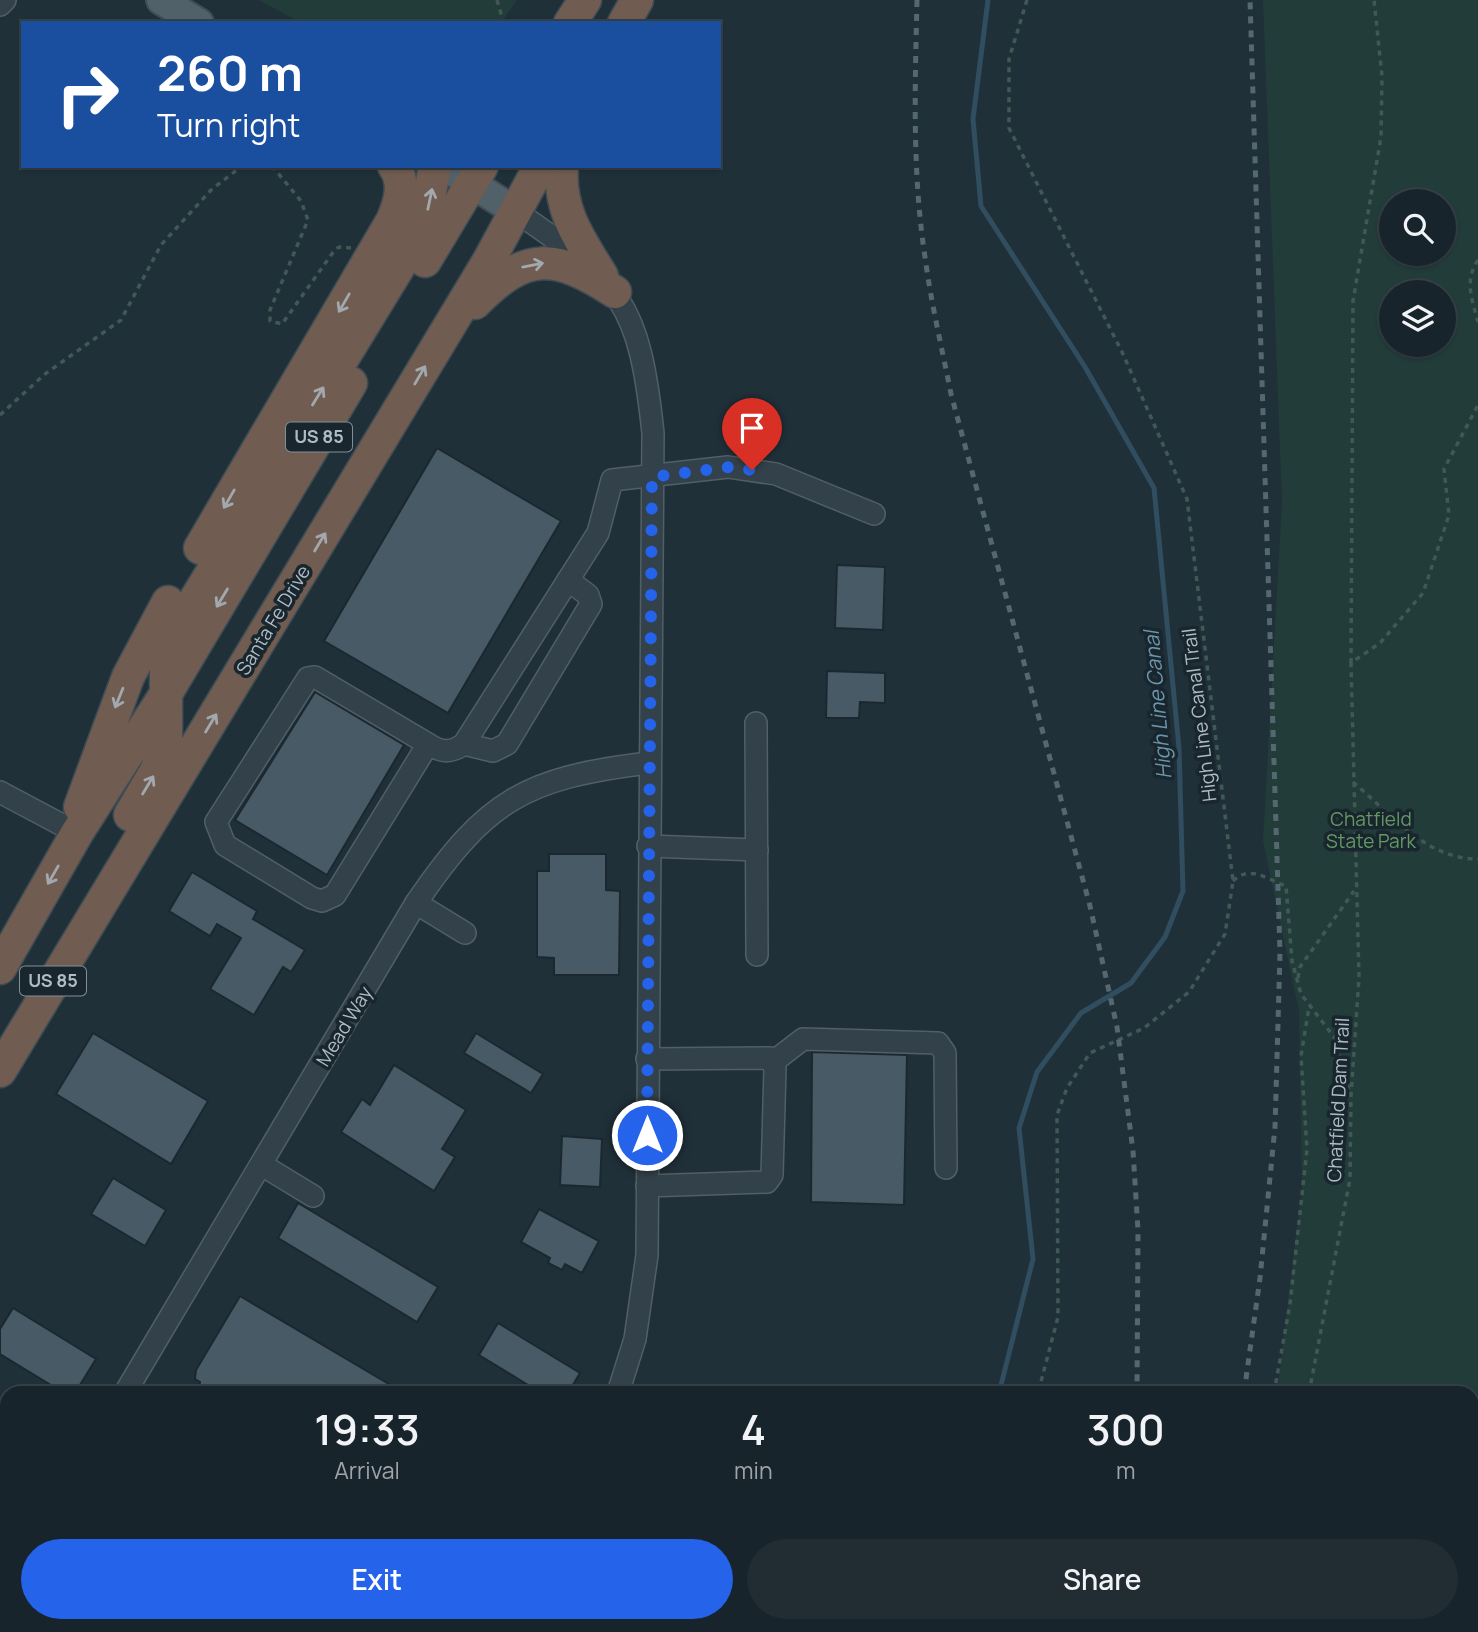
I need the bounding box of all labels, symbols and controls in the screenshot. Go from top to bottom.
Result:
text: 260 m [157,39,303,106]
icon: right [42,49,133,140]
text: Turn right [157,103,300,147]
one-way arrow [423,188,437,211]
map controls [1379,189,1456,357]
button: search [1379,189,1456,266]
one-way arrow [521,258,543,271]
button: layers [1379,280,1456,357]
one-way arrow [337,292,351,312]
one-way arrow [413,365,427,385]
one-way arrow [311,387,325,407]
pin [722,398,782,470]
icon: arrive [733,409,771,447]
road number: US 85 [286,422,352,452]
one-way arrow [222,488,235,509]
one-way arrow [313,533,327,553]
street label: Santa Fe Drive [230,560,316,680]
one-way arrow [215,588,229,608]
water label: High Line Canal [1136,627,1177,780]
street label: High Line Canal Trail [1175,627,1223,803]
one-way arrow [112,687,125,708]
one-way arrow [204,714,218,734]
one-way arrow [141,775,155,795]
park label: Chatfield State Park [1326,806,1417,854]
one-way arrow [46,864,60,884]
road number: US 85 [20,966,86,996]
street label: Mead Way [310,981,378,1071]
street label: Chatfield Dam Trail [1321,1017,1355,1183]
position arrow [610,1098,684,1172]
text: 19:33 [314,1400,420,1458]
text: 4 [741,1400,766,1458]
text: 300 [1087,1400,1165,1458]
text: Arrival [334,1454,400,1486]
text: min [734,1454,773,1486]
text: m [1116,1454,1136,1486]
button: Exit [21,1539,733,1619]
button: Share [747,1539,1458,1619]

